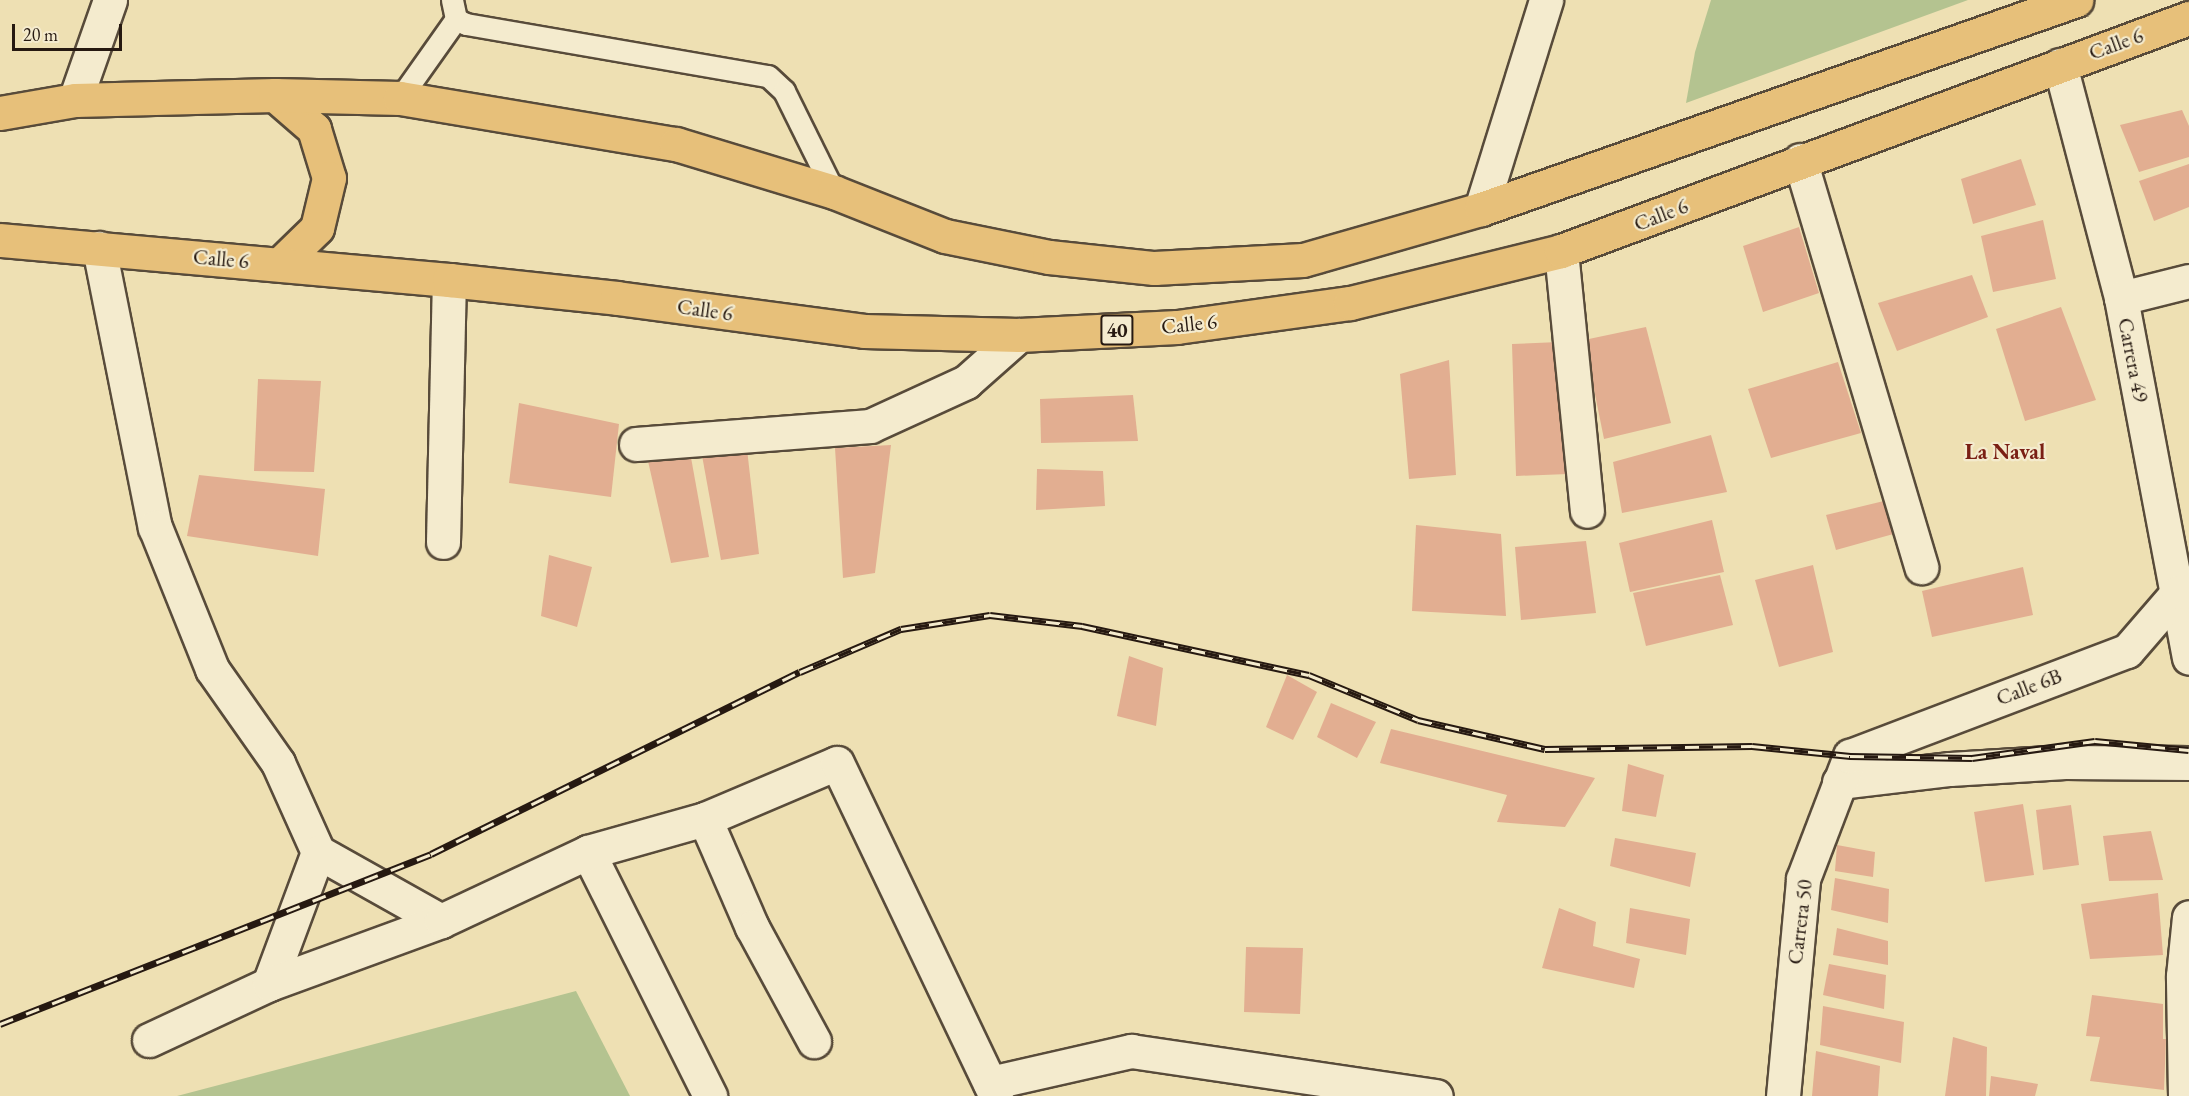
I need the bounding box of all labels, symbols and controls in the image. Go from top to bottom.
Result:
scale bar [15,12,124,50]
text: 20 m [23,23,58,46]
street label: Calle 6 [2085,23,2147,65]
street label: Calle 6 [1630,193,1692,237]
street label: Calle 6 [192,244,250,274]
street label: Calle 6 [676,294,734,326]
street label: Calle 6 [1160,309,1218,339]
road number: 40 [1099,313,1135,347]
street label: Carrera 49 [2112,316,2154,404]
district label: La Naval [1965,439,2045,465]
street label: Calle 6B [1993,663,2065,711]
street label: Carrera 50 [1782,878,1818,966]

